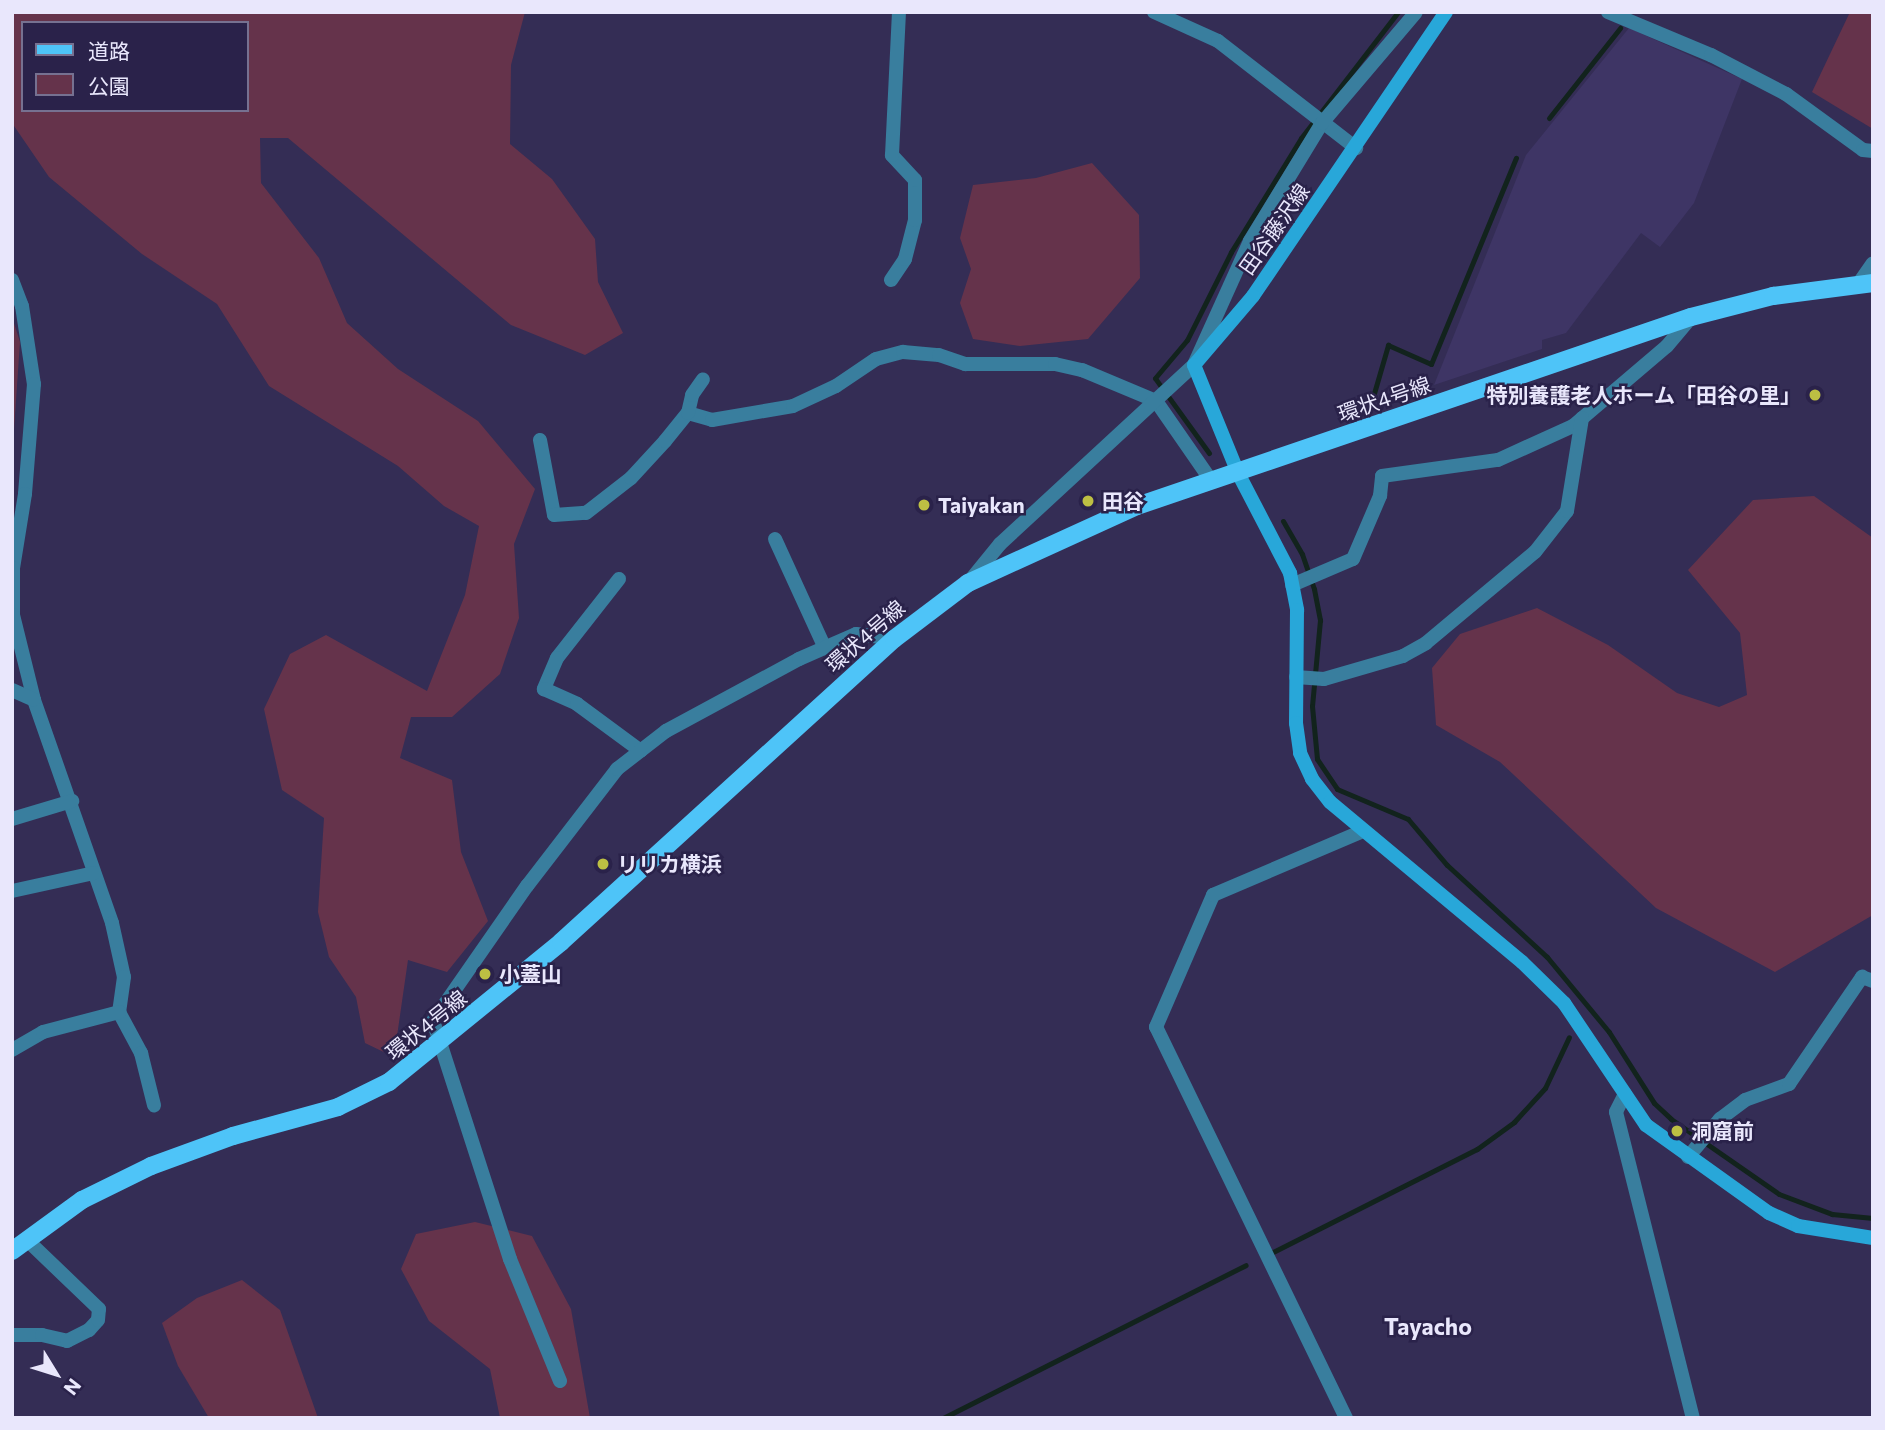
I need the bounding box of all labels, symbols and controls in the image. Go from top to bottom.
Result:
legend [21,21,248,112]
text: 道路 [88,38,130,63]
text: 公園 [88,73,130,98]
street label: 田谷藤沢線 [1234,179,1314,279]
street label: 環状4号線 [1334,371,1434,427]
place label: 特別養護老人ホーム「田谷の里」 [1486,382,1801,408]
marker: 特別養護老人ホーム「田谷の里」 [1807,387,1823,403]
place label: 田谷 [1102,488,1144,514]
place label: Taiyakan [938,492,1025,518]
marker: 田谷 [1080,493,1096,509]
marker: Taiyakan [916,497,932,513]
street label: 環状4号線 [820,595,910,677]
place label: リリカ横浜 [617,851,722,877]
marker: リリカ横浜 [595,856,611,872]
place label: 小蓋山 [499,961,562,987]
marker: 小蓋山 [477,966,493,982]
street label: 環状4号線 [381,985,471,1065]
place label: 洞窟前 [1691,1118,1754,1144]
marker: 洞窟前 [1669,1123,1685,1139]
district label: Tayacho [1384,1312,1472,1340]
north arrow [21,1339,91,1409]
text: N [59,1375,86,1400]

